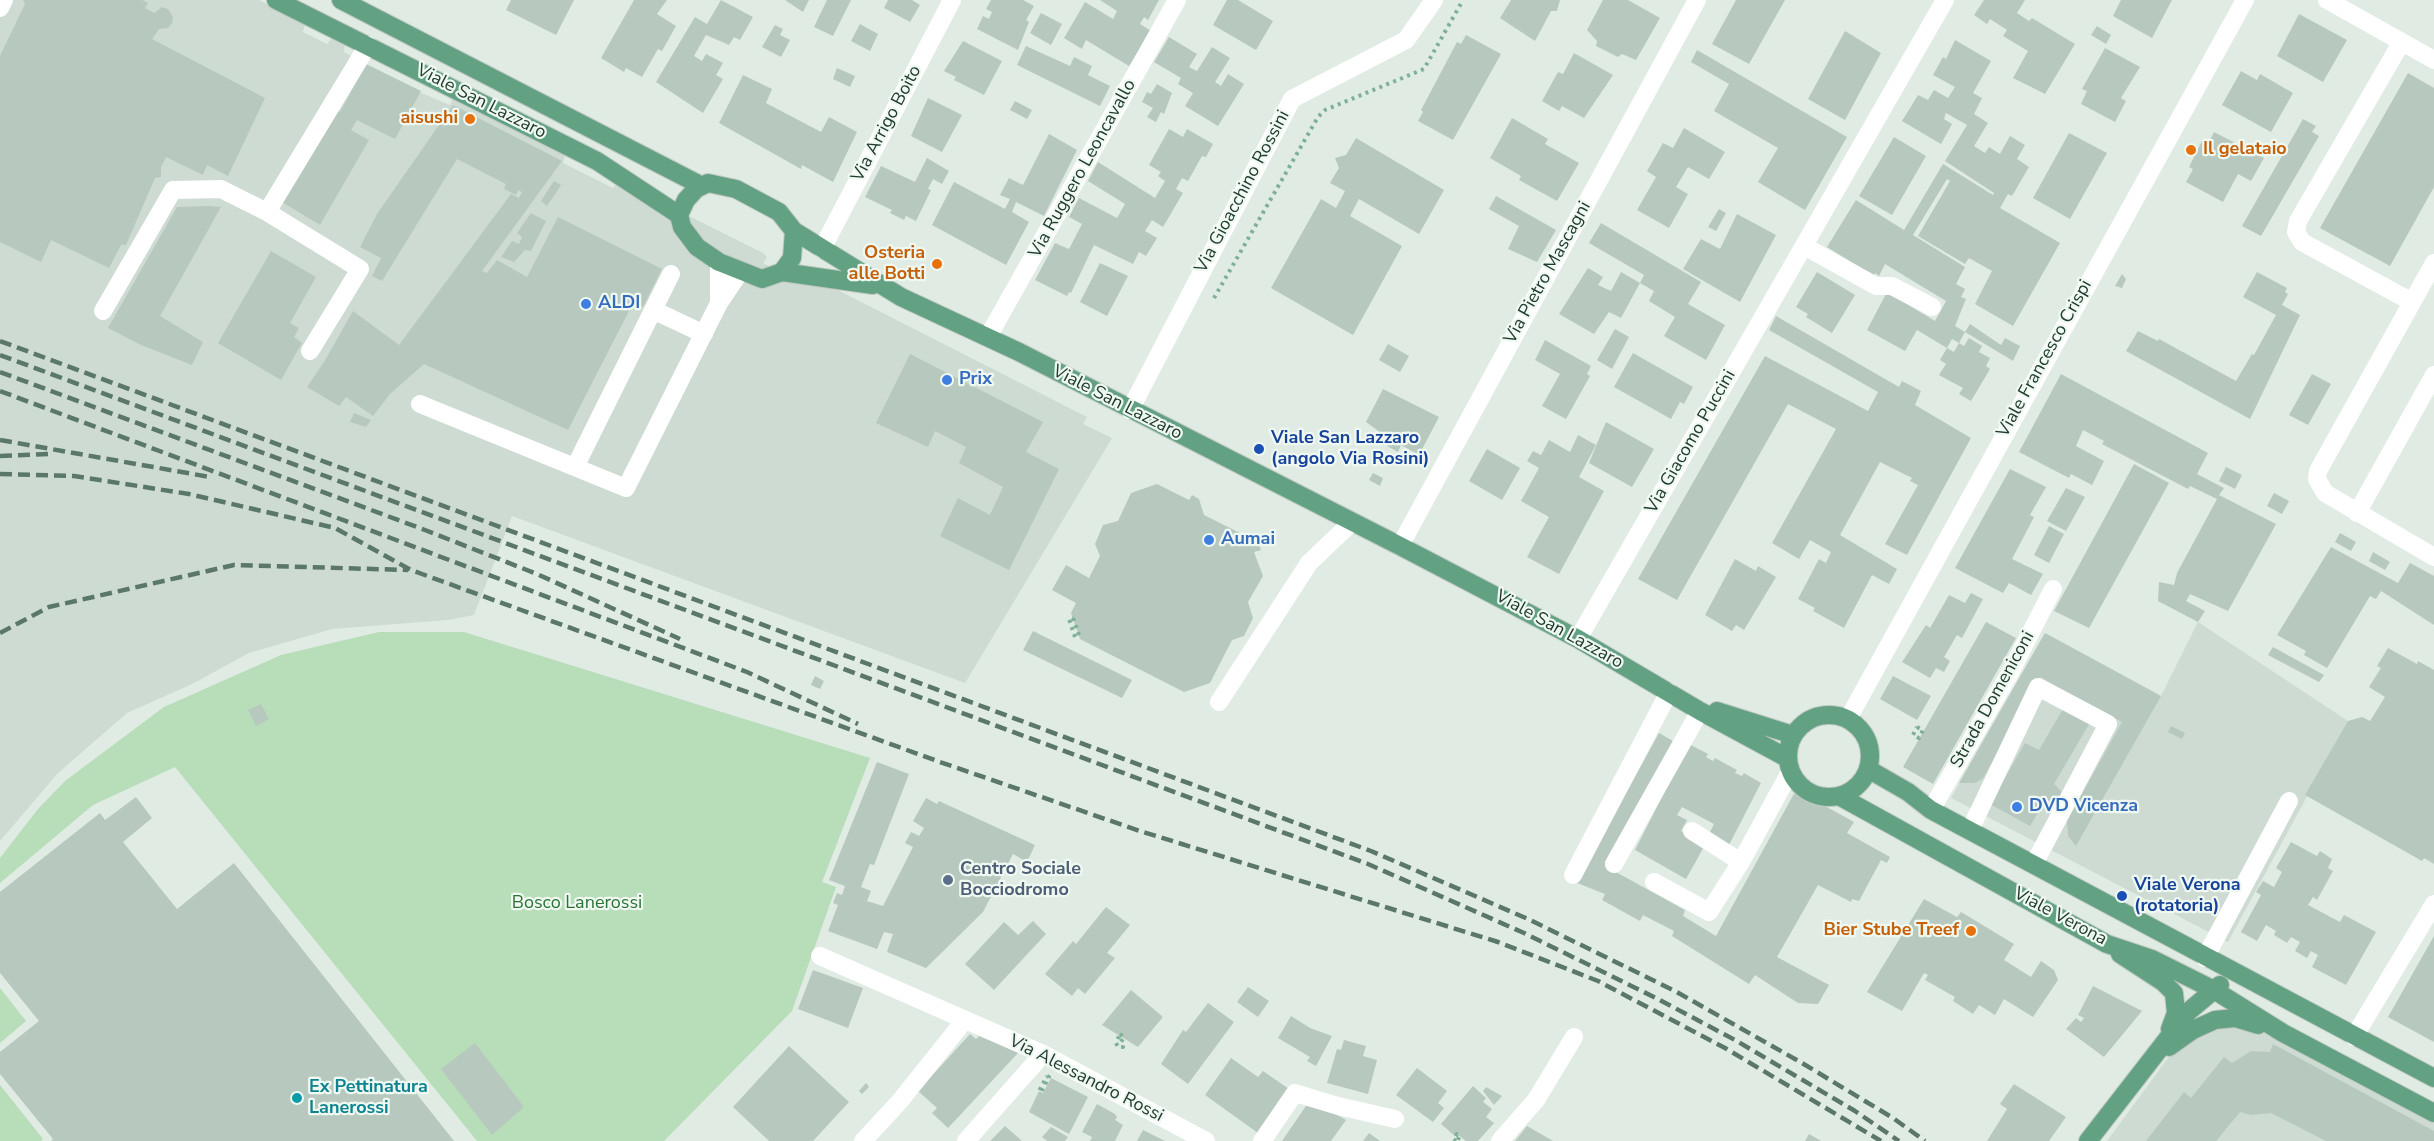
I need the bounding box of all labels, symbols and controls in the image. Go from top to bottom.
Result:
street label: Viale San Lazzaro [412,60,550,144]
street label: Via Arrigo Boito [847,62,927,186]
street label: Via Ruggero Leoncavallo [1025,76,1141,262]
street label: Via Gioacchino Rossini [1191,107,1295,277]
place label: aisushi [400,108,458,130]
marker: aisushi [463,112,477,126]
place label: Il gelataio [2203,139,2287,161]
marker: Il gelataio [2184,143,2198,157]
street label: Via Pietro Mascagni [1500,198,1596,348]
place label: Osteria alle Botti [849,243,925,286]
marker: Osteria alle Botti [930,257,944,271]
street label: Viale Francesco Crispi [1993,277,2097,441]
place label: ALDI [598,293,640,315]
marker: ALDI [579,297,593,311]
street label: Viale San Lazzaro [1048,361,1186,445]
street label: Via Giacomo Puccini [1641,366,1741,518]
place label: Prix [959,369,992,391]
marker: Prix [940,373,954,387]
place label: Viale San Lazzaro (angolo Via Rosini) [1271,428,1429,470]
marker: Viale San Lazzaro (angolo Via Rosini) [1252,442,1266,456]
place label: Aumai [1221,529,1275,551]
marker: Aumai [1202,533,1216,547]
street label: Viale San Lazzaro [1491,586,1627,674]
street label: Strada Domeniconi [1946,628,2040,772]
place label: DVD Vicenza [2029,796,2138,818]
marker: DVD Vicenza [2010,800,2024,814]
place label: Centro Sociale Bocciodromo [960,859,1081,902]
marker: Centro Sociale Bocciodromo [941,873,955,887]
place label: Viale Verona (rotatoria) [2134,875,2241,918]
street label: Viale Verona [2010,883,2110,951]
marker: Viale Verona (rotatoria) [2115,889,2129,903]
park label: Bosco Lanerossi [512,893,642,915]
place label: Bier Stube Treef [1824,920,1959,942]
marker: Bier Stube Treef [1964,924,1978,938]
street label: Via Alessandro Rossi [1005,1031,1167,1127]
place label: Ex Pettinatura Lanerossi [309,1077,428,1120]
marker: Ex Pettinatura Lanerossi [290,1091,304,1105]

